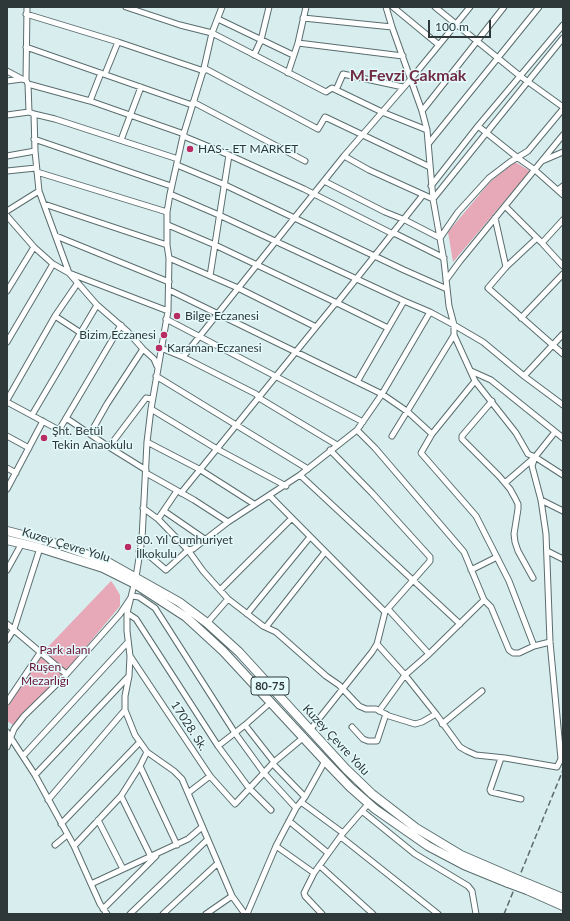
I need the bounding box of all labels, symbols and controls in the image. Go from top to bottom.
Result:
scale bar [430,12,493,38]
text: 100 m [435,19,469,34]
district label: M.Fevzi Çakmak [350,66,466,86]
place label: HAS - ET MARKET [198,142,298,156]
marker: HAS - ET MARKET [185,144,195,154]
place label: Bilge Eczanesi [185,309,259,323]
marker: Bilge Eczanesi [172,311,182,321]
place label: Bizim Eczanesi [79,328,156,342]
marker: Bizim Eczanesi [159,330,169,340]
place label: Karaman Eczanesi [167,341,262,355]
marker: Karaman Eczanesi [154,343,164,353]
place label: Şht. Betül Tekin Anaokulu [52,424,133,452]
marker: Şht. Betül Tekin Anaokulu [39,433,49,443]
street label: Kuzey Çevre Yolu [20,525,112,565]
place label: 80. Yıl Cumhuriyet İlkokulu [136,533,233,561]
marker: 80. Yıl Cumhuriyet İlkokulu [123,542,133,552]
park label: Park alanı [40,643,90,657]
park label: Ruşen Mezarlığı [21,660,69,688]
road number: 80-75 [251,677,289,695]
street label: 17028. Sk. [168,699,210,753]
street label: Kuzey Çevre Yolu [300,702,372,778]

